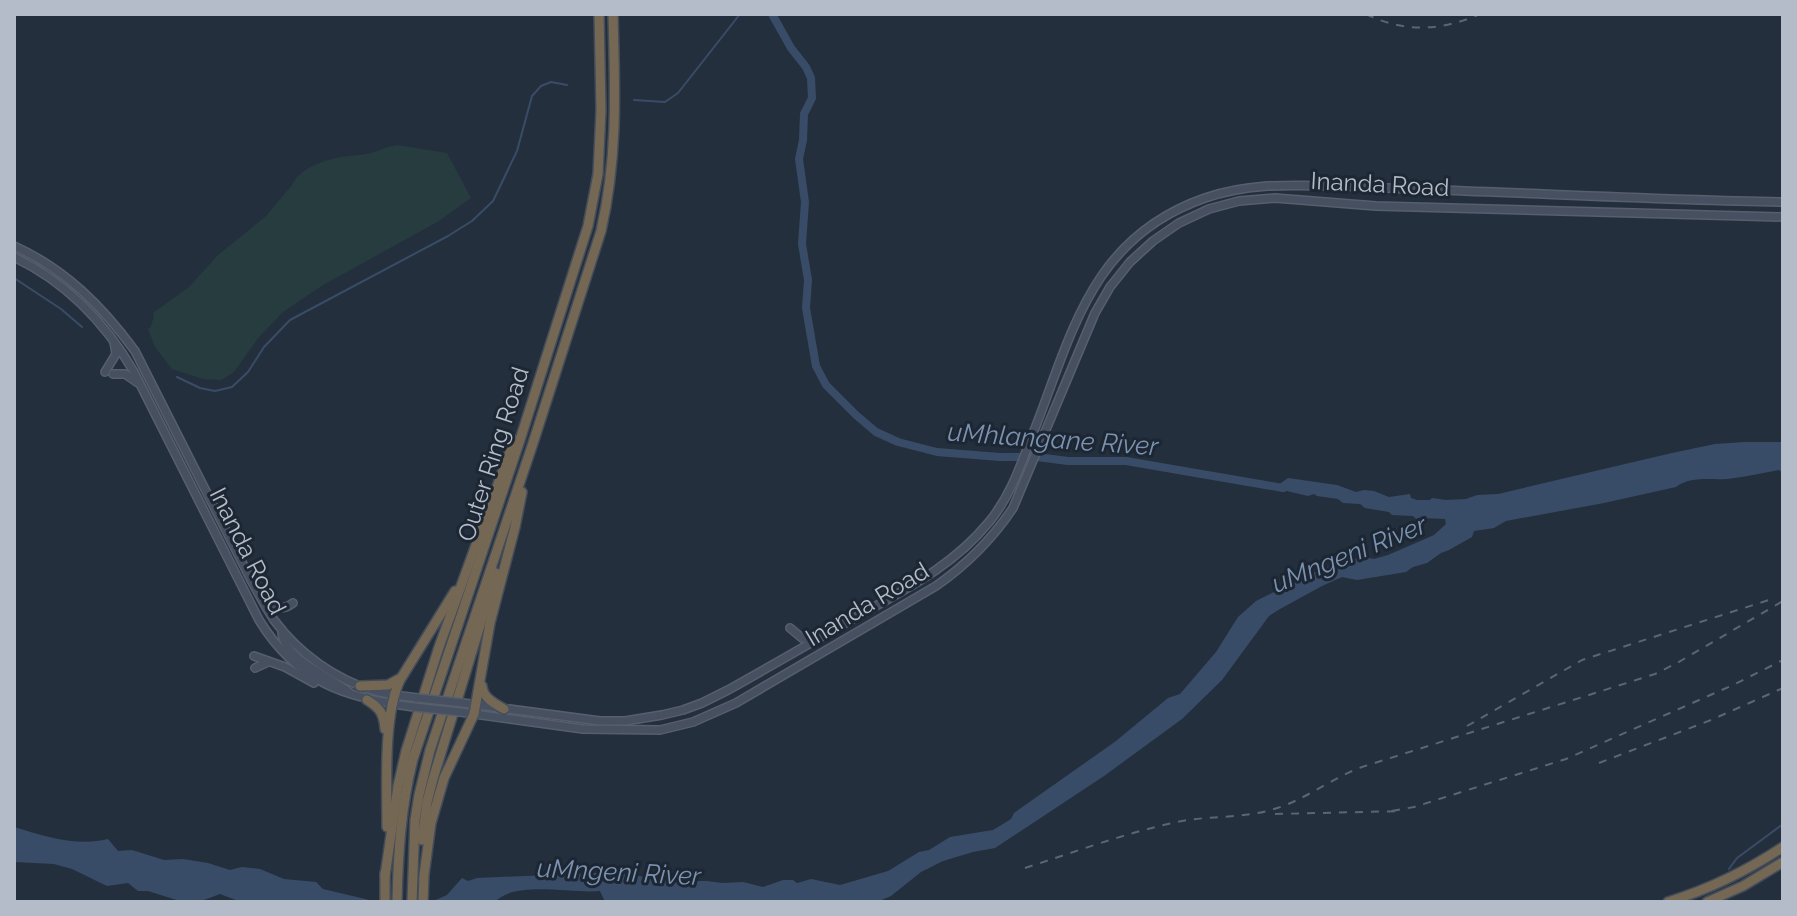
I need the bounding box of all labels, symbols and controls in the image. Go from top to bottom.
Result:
street label: Inanda Road [1310,166,1450,202]
street label: Outer Ring Road [451,363,535,545]
water label: uMhlangane River [947,417,1160,461]
street label: Inanda Road [204,483,292,619]
water label: uMngeni River [1267,509,1432,599]
street label: Inanda Road [800,556,934,652]
water label: uMngeni River [536,853,703,891]

